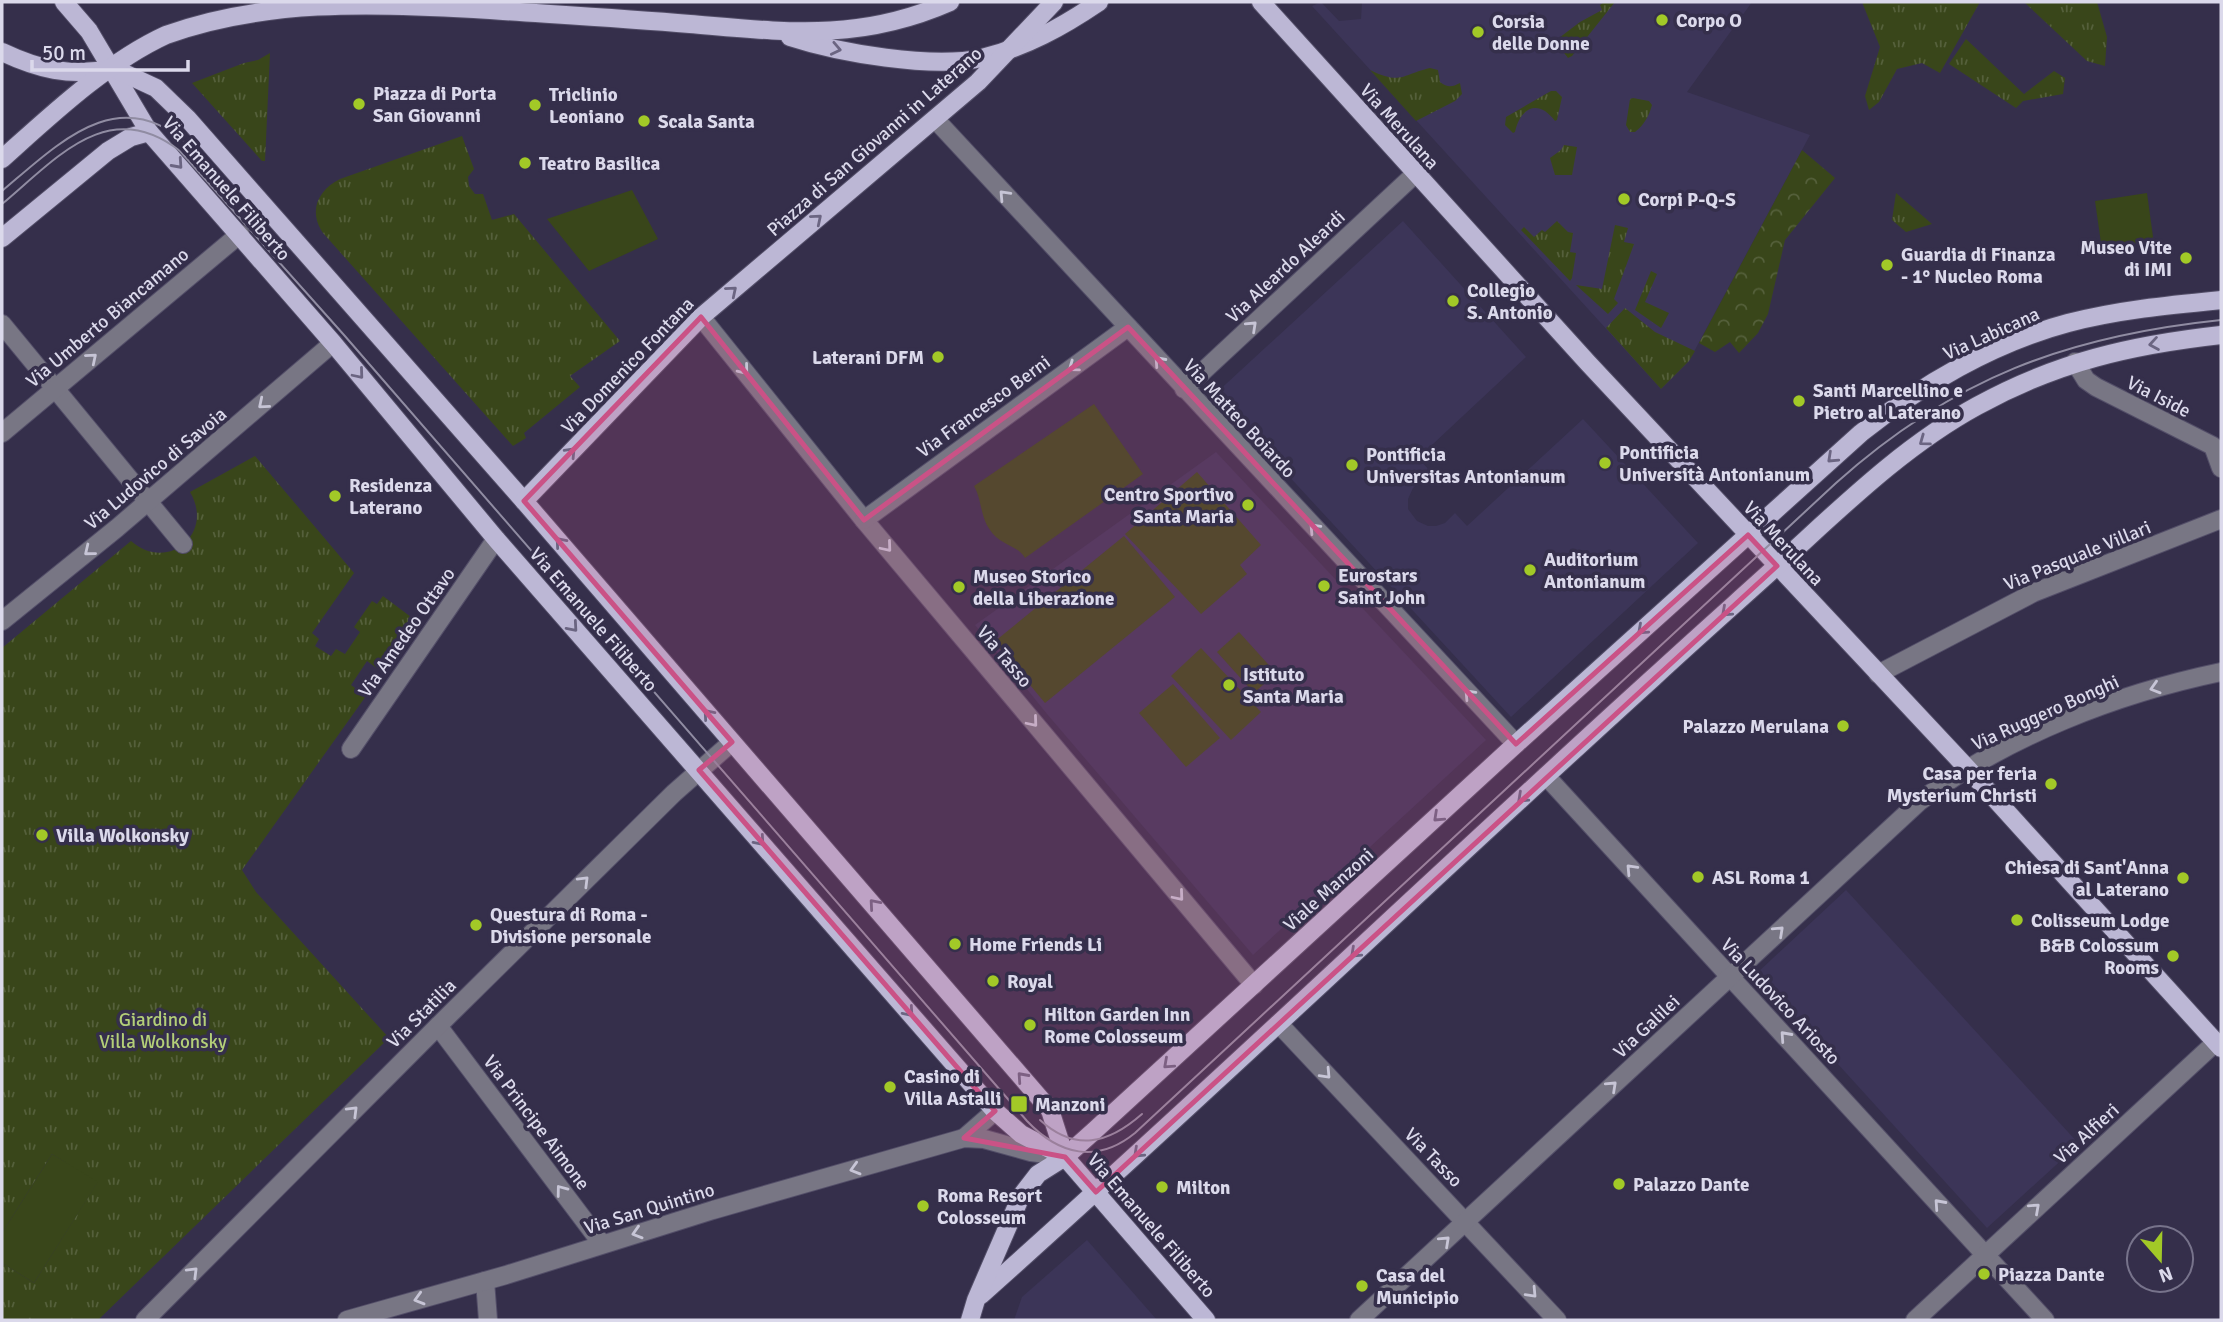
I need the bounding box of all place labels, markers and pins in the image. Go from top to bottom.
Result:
place label: Corpo O [1676,9,1742,33]
place label: Corsia delle Donne [1492,10,1590,56]
marker: Corpo O [1654,12,1670,28]
marker: Corsia delle Donne [1470,24,1486,40]
place label: Piazza di Porta San Giovanni [373,82,497,128]
place label: Triclinio Leoniano [549,83,624,129]
marker: Piazza di Porta San Giovanni [351,96,367,112]
marker: Triclinio Leoniano [527,97,543,113]
place label: Scala Santa [658,110,755,134]
marker: Scala Santa [636,113,652,129]
place label: Teatro Basilica [539,152,661,176]
marker: Teatro Basilica [517,155,533,171]
place label: Corpi P-Q-S [1638,188,1736,212]
marker: Corpi P-Q-S [1616,191,1632,207]
place label: Museo Vite di IMI [2080,236,2172,282]
place label: Guardia di Finanza - 1° Nucleo Roma [1901,243,2056,289]
marker: Museo Vite di IMI [2178,250,2194,266]
marker: Guardia di Finanza - 1° Nucleo Roma [1879,257,1895,273]
place label: Collegio S. Antonio [1467,279,1553,325]
marker: Collegio S. Antonio [1445,293,1461,309]
place label: Laterani DFM [812,346,924,370]
marker: Laterani DFM [930,349,946,365]
place label: Santi Marcellino e Pietro al Laterano [1813,379,1963,425]
marker: Santi Marcellino e Pietro al Laterano [1791,393,1807,409]
place label: Pontificia Università Antonianum [1619,441,1810,487]
place label: Pontificia Universitas Antonianum [1366,443,1566,489]
marker: Pontificia Università Antonianum [1597,455,1613,471]
marker: Pontificia Universitas Antonianum [1344,457,1360,473]
place label: Residenza Laterano [349,474,433,520]
place label: Centro Sportivo Santa Maria [1104,483,1234,529]
marker: Residenza Laterano [327,488,343,504]
marker: Centro Sportivo Santa Maria [1240,497,1256,513]
place label: Auditorium Antonianum [1544,548,1645,594]
marker: Auditorium Antonianum [1522,562,1538,578]
place label: Eurostars Saint John [1338,564,1425,610]
place label: Museo Storico della Liberazione [973,565,1114,611]
marker: Eurostars Saint John [1316,578,1332,594]
marker: Museo Storico della Liberazione [951,579,967,595]
place label: Istituto Santa Maria [1243,663,1344,709]
marker: Istituto Santa Maria [1221,677,1237,693]
place label: Palazzo Merulana [1683,715,1829,739]
marker: Palazzo Merulana [1835,718,1851,734]
place label: Casa per feria Mysterium Christi [1887,762,2037,808]
marker: Casa per feria Mysterium Christi [2043,776,2059,792]
place label: Villa Wolkonsky [56,824,189,848]
marker: Villa Wolkonsky [34,827,50,843]
place label: Chiesa di Sant'Anna al Laterano [2005,856,2169,902]
place label: ASL Roma 1 [1712,866,1810,890]
marker: ASL Roma 1 [1690,869,1706,885]
marker: Chiesa di Sant'Anna al Laterano [2175,870,2191,886]
place label: Questura di Roma - Divisione personale [490,903,652,949]
place label: Colisseum Lodge [2031,909,2170,933]
marker: Colisseum Lodge [2009,912,2025,928]
marker: Questura di Roma - Divisione personale [468,917,484,933]
place label: Home Friends Li [969,933,1102,957]
place label: B&B Colossum Rooms [2039,934,2159,980]
marker: Home Friends Li [947,936,963,952]
marker: B&B Colossum Rooms [2165,948,2181,964]
place label: Royal [1007,970,1053,994]
marker: Royal [985,973,1001,989]
place label: Hilton Garden Inn Rome Colosseum [1044,1003,1190,1049]
marker: Hilton Garden Inn Rome Colosseum [1022,1017,1038,1033]
place label: Casino di Villa Astalli [904,1065,1001,1111]
marker: Casino di Villa Astalli [882,1079,898,1095]
place label: Manzoni [1035,1093,1105,1117]
marker: Manzoni [1009,1094,1029,1114]
place label: Palazzo Dante [1633,1173,1749,1197]
place label: Milton [1176,1176,1230,1200]
marker: Palazzo Dante [1611,1176,1627,1192]
marker: Milton [1154,1179,1170,1195]
place label: Roma Resort Colosseum [937,1184,1042,1230]
marker: Roma Resort Colosseum [915,1198,931,1214]
place label: Piazza Dante [1998,1263,2105,1287]
place label: Casa del Municipio [1376,1264,1459,1310]
marker: Piazza Dante [1976,1266,1992,1282]
marker: Casa del Municipio [1354,1278,1370,1294]

